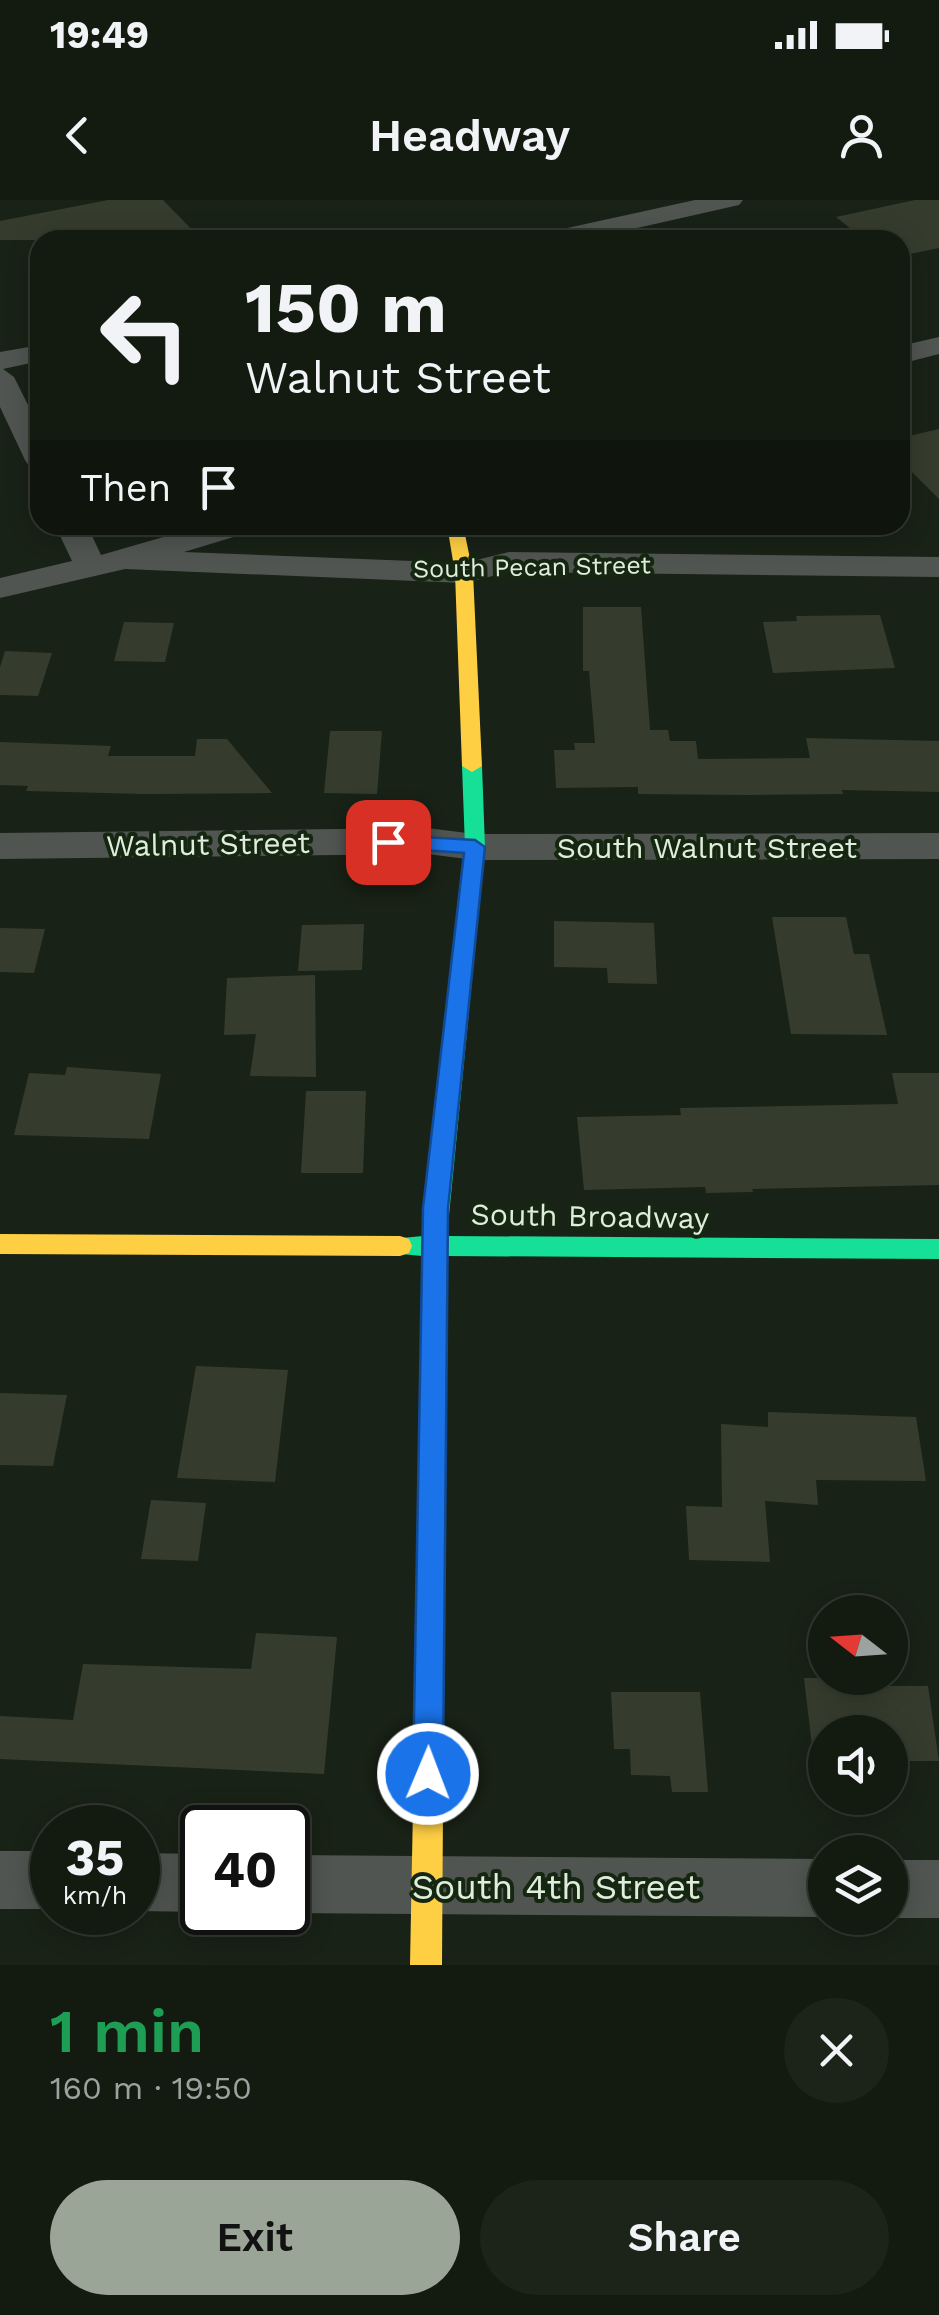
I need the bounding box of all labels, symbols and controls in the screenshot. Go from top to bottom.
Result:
text: 19:49 [50,13,149,57]
icon: back [50,108,105,163]
icon: person [834,108,889,163]
text: Headway [369,109,570,162]
text: 150 m [245,267,447,349]
icon: left [80,270,210,400]
text: Walnut Street [245,351,551,404]
icon: arrive [191,460,246,515]
text: Then [80,466,171,510]
street label: South Pecan Street [413,550,652,584]
pin [346,800,431,885]
icon: arrive [361,815,416,870]
street label: Walnut Street [106,825,311,863]
street label: South Walnut Street [557,830,858,865]
street label: South Broadway [470,1196,710,1236]
north arrow [808,1595,908,1695]
map controls [808,1595,908,1935]
button: sound [808,1715,908,1815]
position arrow [376,1722,480,1826]
speed limit sign: 40 [180,1805,310,1935]
text: 35 [66,1828,124,1887]
button: layers [808,1835,908,1935]
street label: South 4th Street [412,1866,700,1908]
text: km/h [63,1881,127,1910]
text: 1 min [50,1996,204,2067]
button: close [784,1998,889,2103]
text: 160 m · 19:50 [50,2069,252,2107]
button: Exit [50,2180,460,2295]
button: Share [480,2180,889,2295]

